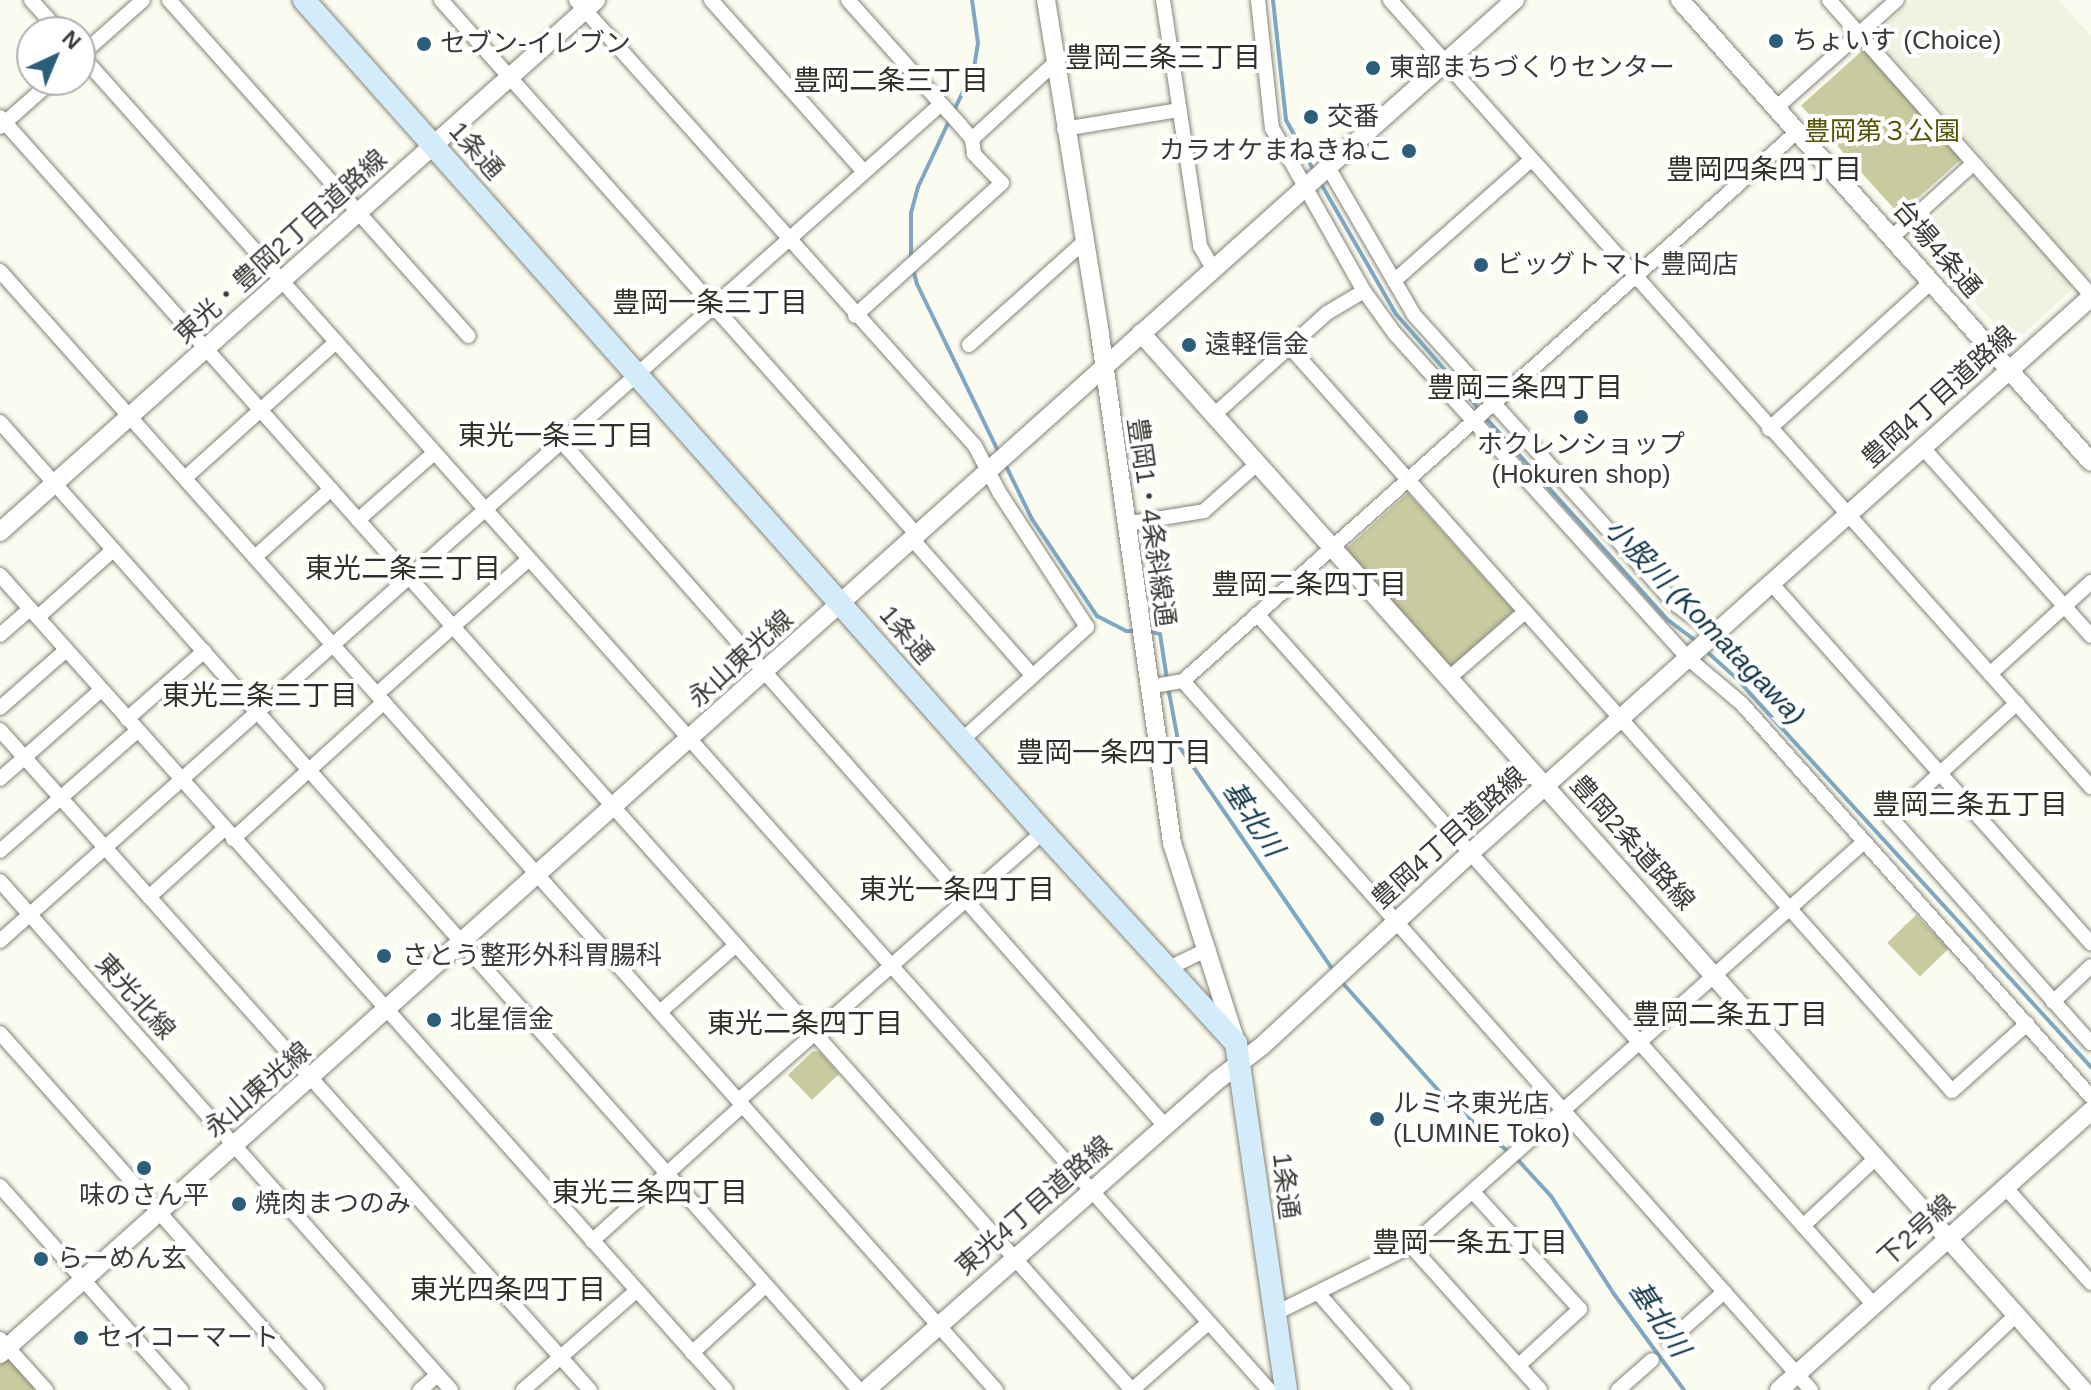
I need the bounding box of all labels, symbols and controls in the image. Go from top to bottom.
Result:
north arrow [16,16,96,96]
text: N [57,25,86,54]
place label: ちょいす (Choice) [1792,25,2001,57]
place label: セブン-イレブン [440,28,631,60]
marker: ちょいす (Choice) [1767,32,1785,50]
marker: セブン-イレブン [415,35,433,53]
district label: 豊岡三条三丁目 [1065,41,1261,75]
place label: 東部まちづくりセンター [1389,52,1675,84]
marker: 東部まちづくりセンター [1364,59,1382,77]
district label: 豊岡二条三丁目 [793,64,989,98]
place label: 交番 [1327,101,1379,133]
marker: 交番 [1302,108,1320,126]
street label: 1条通 [442,116,510,186]
park label: 豊岡第３公園 [1804,116,1960,148]
place label: カラオケまねきねこ [1159,135,1393,167]
marker: カラオケまねきねこ [1400,142,1418,160]
street label: 東光・豊岡2丁目道路線 [169,144,393,350]
district label: 豊岡四条四丁目 [1666,153,1862,187]
street label: 台場4条通 [1886,194,1988,304]
place label: ビッグトマト 豊岡店 [1497,249,1738,281]
marker: ビッグトマト 豊岡店 [1472,256,1490,274]
district label: 豊岡一条三丁目 [612,286,808,320]
street label: 豊岡4丁目道路線 [1856,320,2022,474]
place label: 遠軽信金 [1205,329,1309,361]
marker: 遠軽信金 [1180,336,1198,354]
district label: 豊岡三条四丁目 [1427,371,1623,405]
marker: ホクレンショップ (Hokuren shop) [1572,408,1590,426]
street label: 豊岡1・4条斜線通 [1121,415,1181,629]
district label: 東光一条三丁目 [458,419,654,453]
place label: ホクレンショップ (Hokuren shop) [1477,429,1685,490]
water label: 小股川 (Komatagawa) [1598,512,1812,732]
district label: 東光二条三丁目 [305,552,501,586]
district label: 豊岡二条四丁目 [1211,568,1407,602]
street label: 1条通 [872,600,940,670]
street label: 永山東光線 [682,604,800,714]
district label: 東光三条三丁目 [162,679,358,713]
district label: 豊岡一条四丁目 [1016,736,1212,770]
street label: 豊岡4丁目道路線 [1366,761,1532,915]
street label: 豊岡2条道路線 [1563,769,1701,917]
water label: 基北川 [1216,775,1290,863]
district label: 豊岡三条五丁目 [1872,788,2068,822]
district label: 東光一条四丁目 [859,873,1055,907]
place label: さとう整形外科胃腸科 [402,940,662,972]
marker: さとう整形外科胃腸科 [373,945,395,967]
street label: 東光北線 [89,948,181,1046]
district label: 豊岡二条五丁目 [1632,998,1828,1032]
place label: 北星信金 [450,1004,554,1036]
district label: 東光二条四丁目 [707,1007,903,1041]
marker: 北星信金 [425,1011,443,1029]
street label: 永山東光線 [199,1036,317,1144]
place label: ルミネ東光店 (LUMINE Toko) [1393,1088,1571,1150]
marker: ルミネ東光店 (LUMINE Toko) [1368,1110,1386,1128]
street label: 東光4丁目道路線 [950,1130,1118,1282]
street label: 1条通 [1265,1151,1305,1221]
marker: 味のさん平 [135,1159,153,1177]
district label: 東光三条四丁目 [552,1176,748,1210]
place label: 味のさん平 [79,1180,209,1212]
place label: 焼肉まつのみ [255,1188,411,1220]
street label: 下2号線 [1872,1188,1962,1274]
marker: 焼肉まつのみ [230,1195,248,1213]
district label: 豊岡一条五丁目 [1372,1226,1568,1260]
place label: らーめん玄 [57,1243,187,1275]
marker: らーめん玄 [32,1250,50,1268]
district label: 東光四条四丁目 [410,1273,606,1307]
water label: 基北川 [1622,1275,1696,1363]
place label: セイコーマート [97,1322,279,1354]
marker: セイコーマート [72,1329,90,1347]

